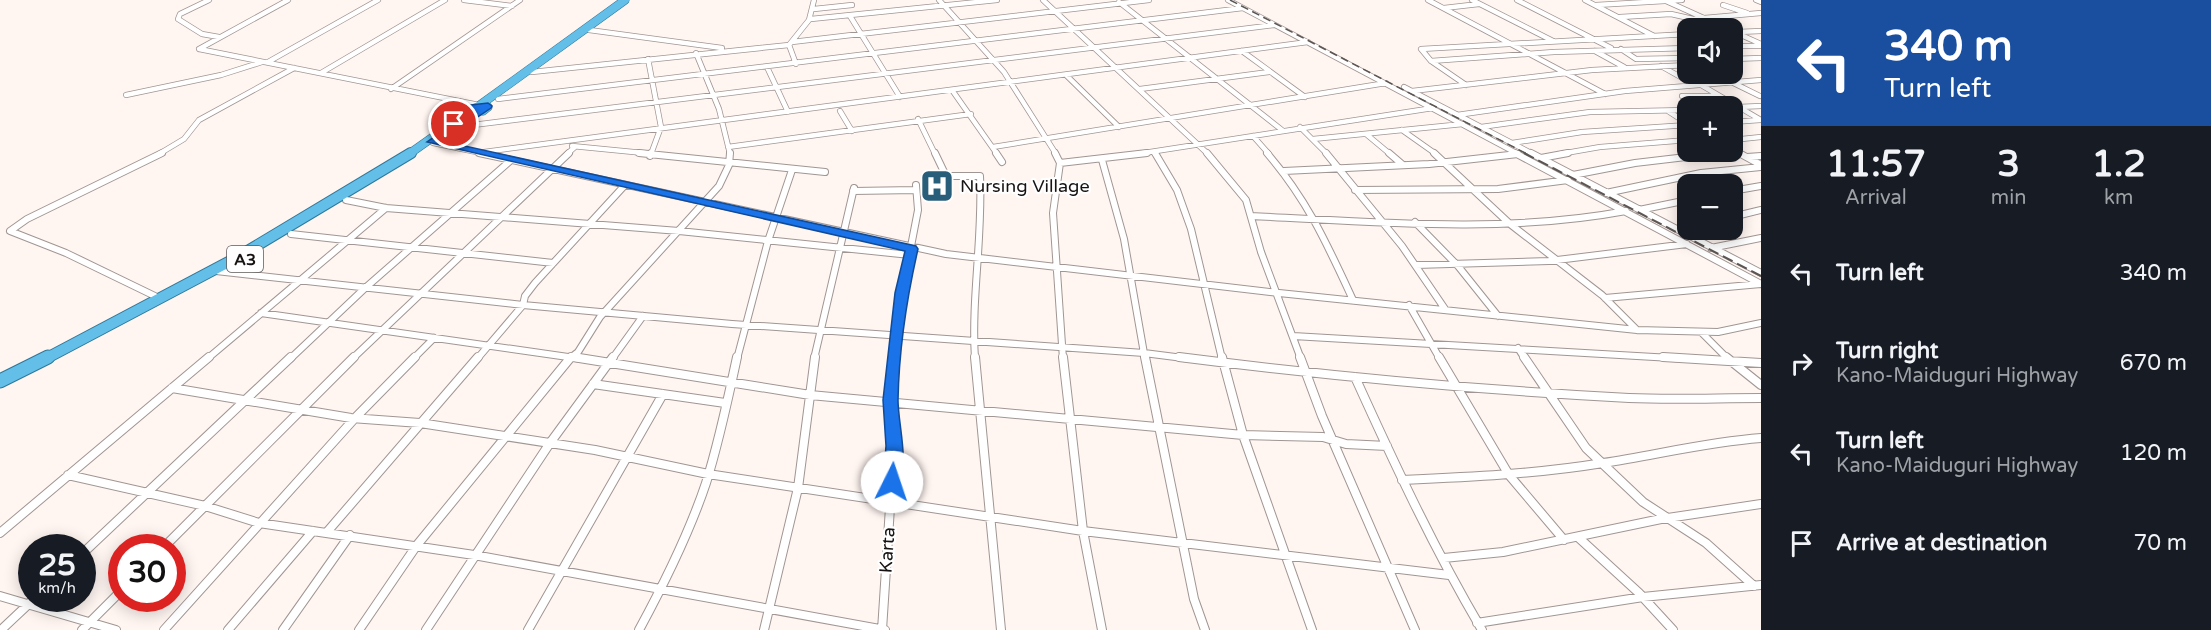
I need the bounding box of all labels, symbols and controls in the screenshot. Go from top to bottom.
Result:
map controls [1677,18,1743,240]
button: sound [1677,18,1743,84]
text: 340 m [1884,21,2013,72]
icon: left [1785,24,1863,102]
text: Turn left [1884,72,1991,105]
button: + [1677,96,1743,162]
pin [428,98,479,149]
icon: arrive [437,107,470,140]
text: 11:57 [1826,143,1926,186]
text: 3 [1997,143,2020,186]
text: 1.2 [2091,143,2146,186]
hospital icon: Nursing Village [919,168,955,204]
button: − [1677,174,1743,240]
place label: Nursing Village [960,175,1090,197]
text: Arrival [1845,186,1907,210]
text: min [1991,186,2026,210]
text: km [2104,186,2133,210]
road number: A3 [227,246,263,272]
icon: left [1785,257,1818,290]
text: Turn left [1836,260,1924,286]
text: 340 m [2120,260,2187,286]
text: Turn right [1836,338,1938,364]
icon: right [1785,347,1818,380]
text: 670 m [2120,350,2187,376]
text: Kano-Maiduguri Highway [1836,364,2078,388]
text: Turn left [1836,428,1924,454]
icon: left [1785,437,1818,470]
text: 120 m [2120,440,2187,466]
position arrow [860,450,924,514]
text: Kano-Maiduguri Highway [1836,454,2078,478]
street label: Karta [874,526,900,574]
icon: arrive [1785,527,1818,560]
text: Arrive at destination [1836,530,2047,556]
text: 70 m [2133,530,2187,556]
speed limit sign: 30 [108,534,186,612]
text: 25 [38,547,76,584]
text: km/h [38,579,76,597]

